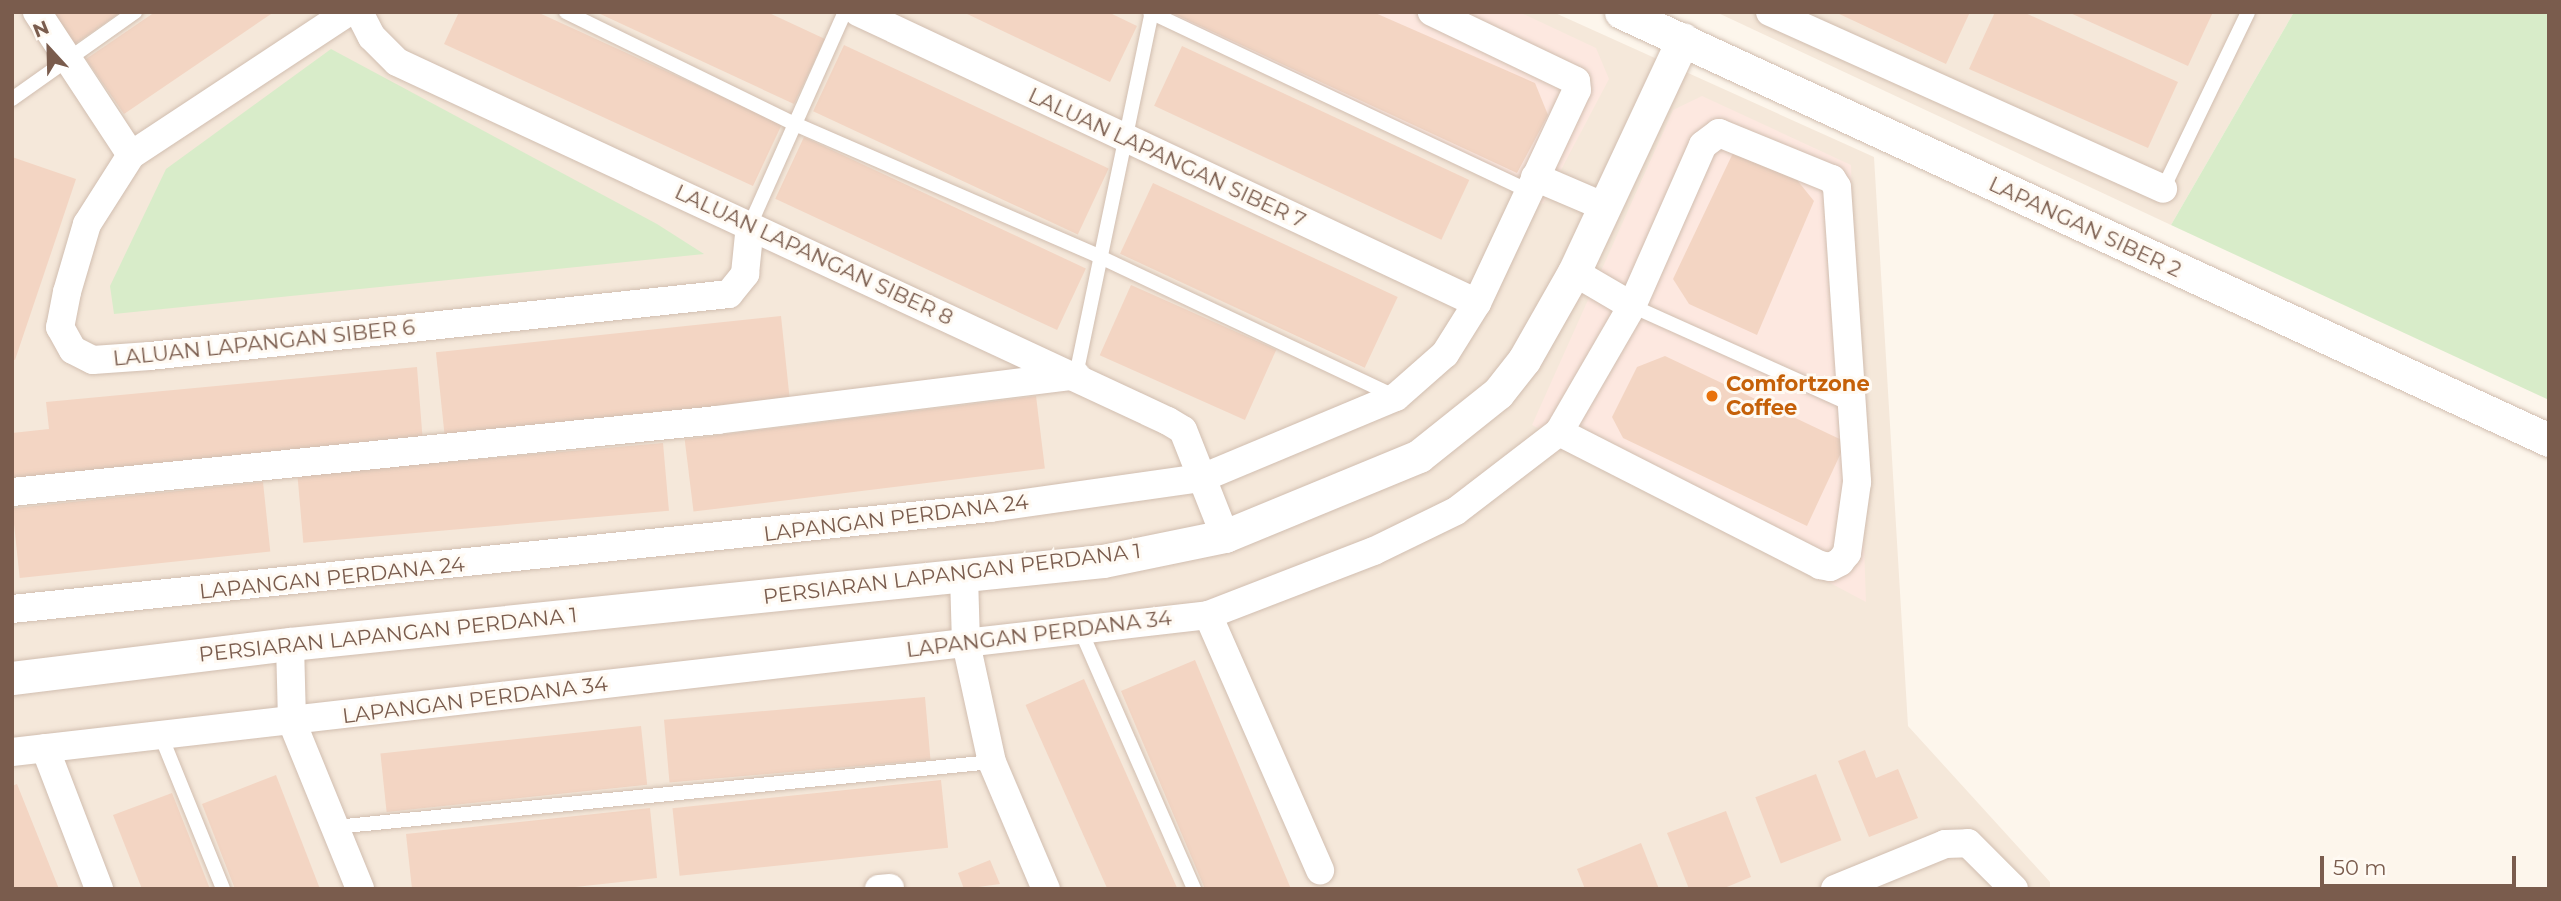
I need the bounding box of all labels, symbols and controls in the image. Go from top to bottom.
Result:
north arrow [14,14,84,84]
text: N [30,16,52,43]
street label: LALUAN LAPANGAN SIBER 7 [1024,83,1310,233]
street label: LAPANGAN SIBER 2 [1985,171,2185,283]
street label: LALUAN LAPANGAN SIBER 8 [671,179,957,331]
street label: LALUAN LAPANGAN SIBER 6 [112,315,416,371]
place label: Comfortzone Coffee [1726,371,1870,421]
marker: Comfortzone Coffee [1704,388,1720,404]
street label: LAPANGAN PERDANA 24 [762,489,1030,547]
street label: PERSIARAN LAPANGAN PERDANA 1 [762,538,1142,610]
street label: LAPANGAN PERDANA 24 [198,552,466,604]
street label: PERSIARAN LAPANGAN PERDANA 1 [198,603,578,667]
street label: LAPANGAN PERDANA 34 [905,605,1173,663]
street label: LAPANGAN PERDANA 34 [341,671,609,729]
scale bar [2323,842,2519,886]
text: 50 m [2333,855,2387,880]

